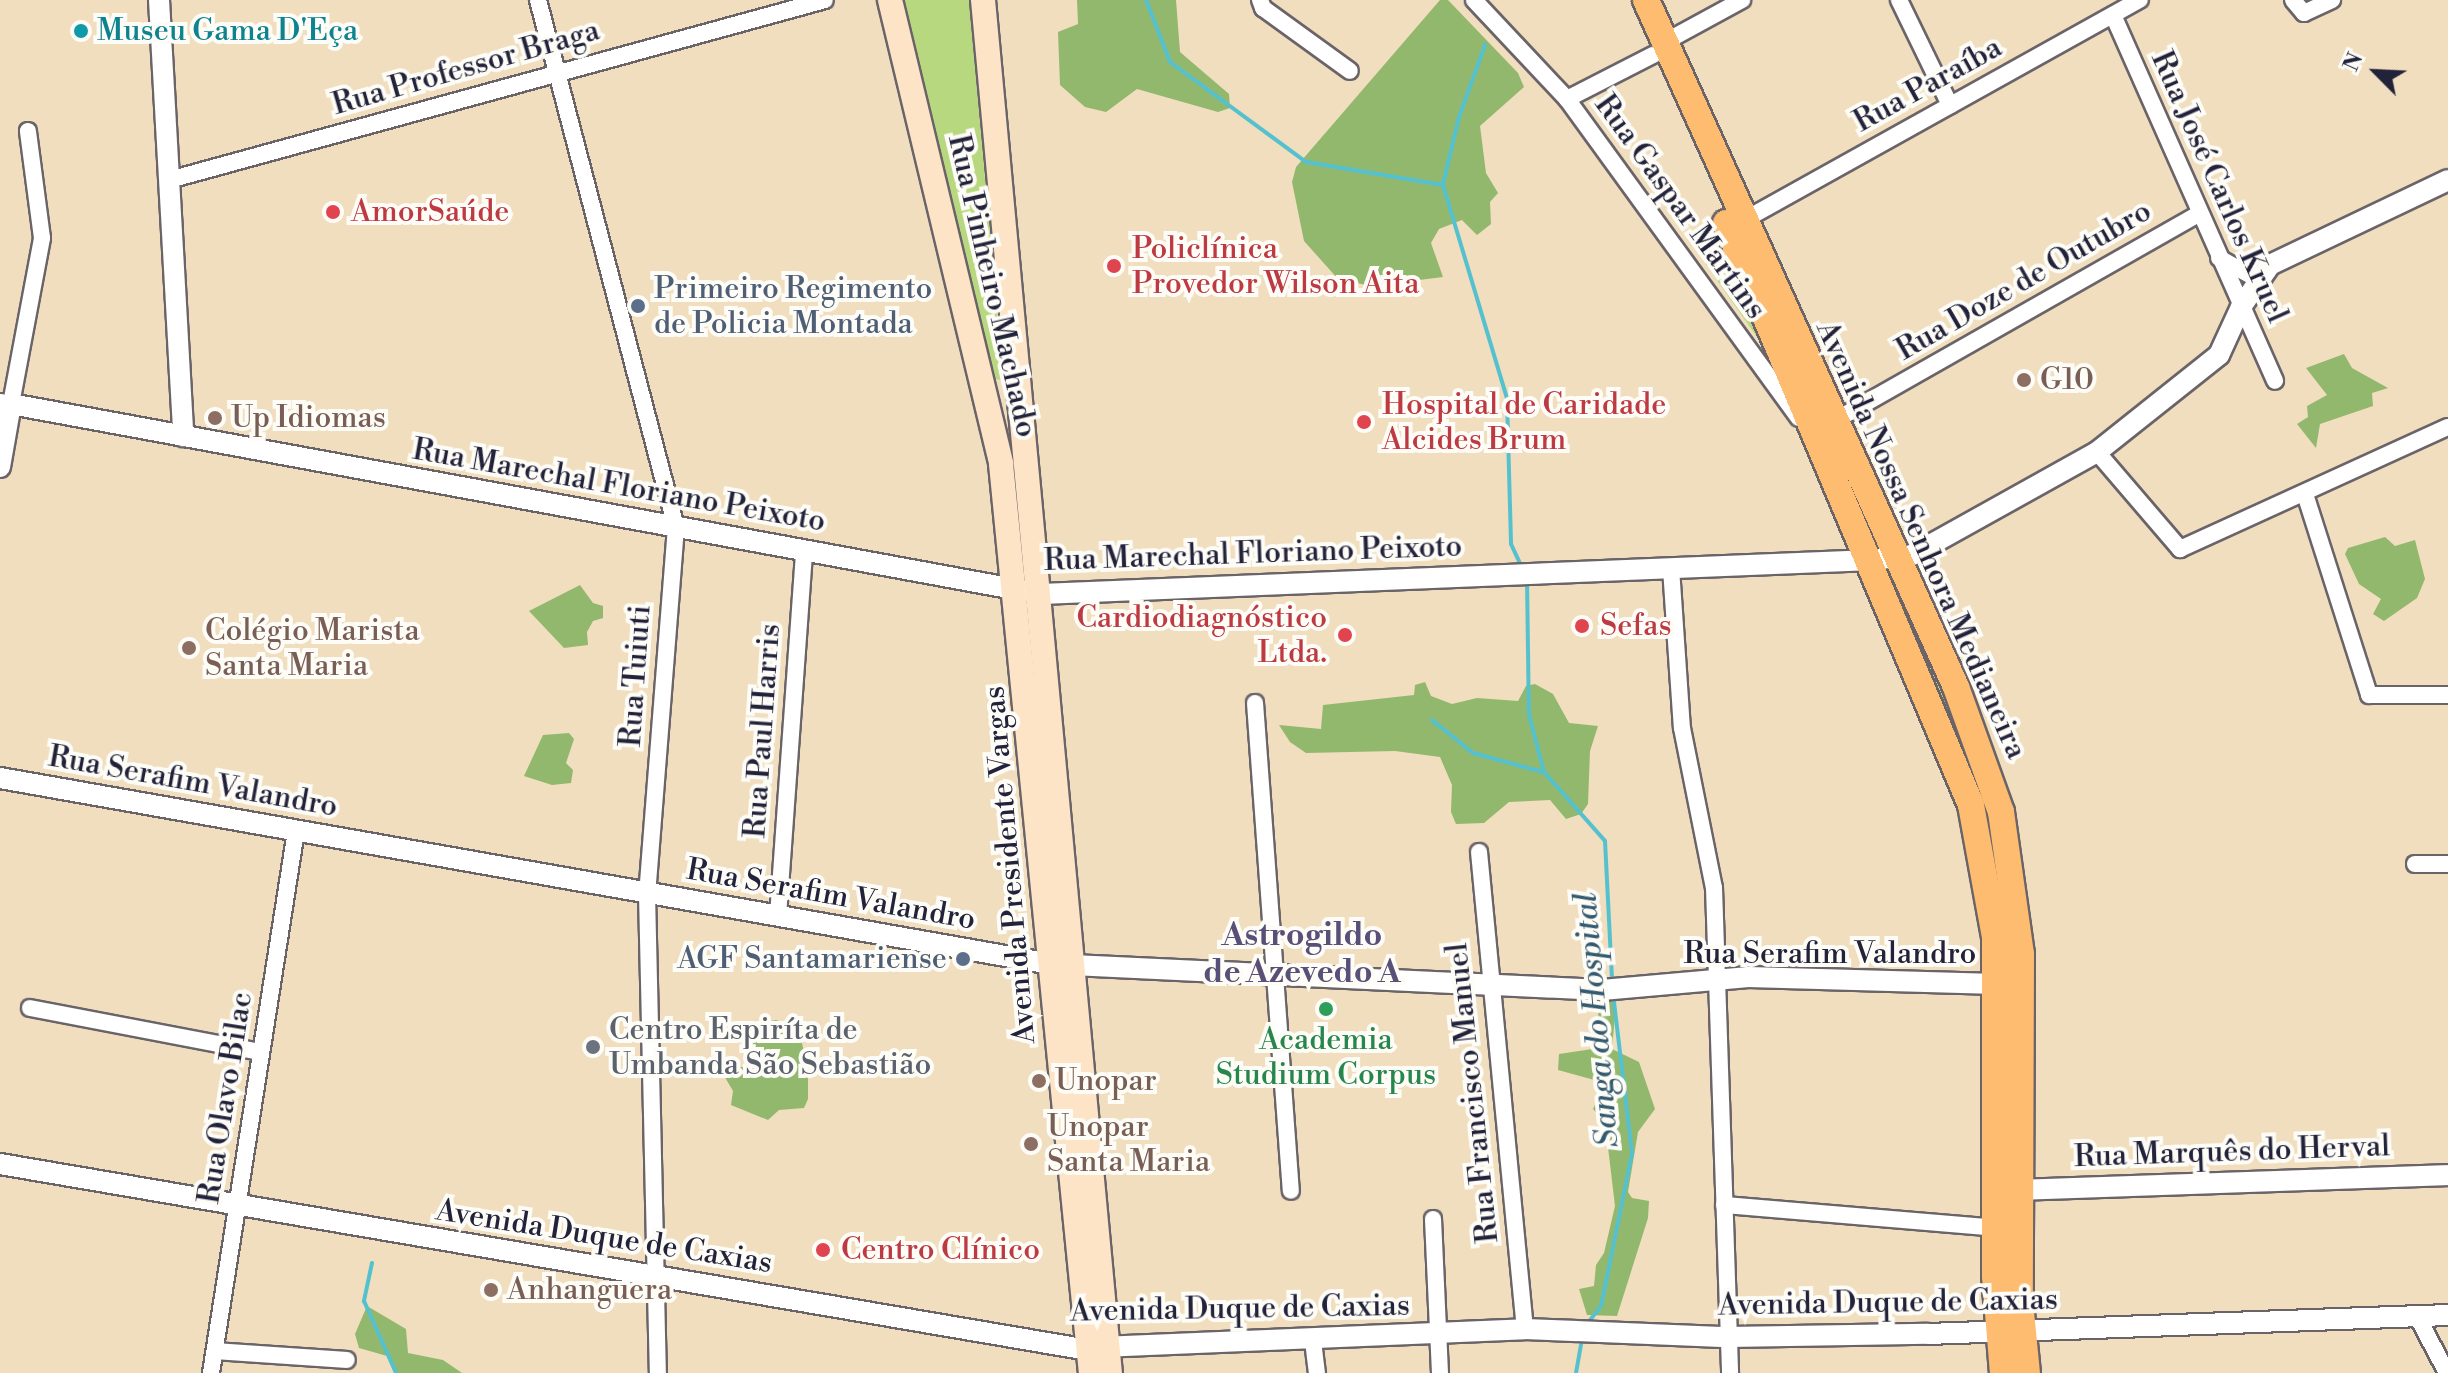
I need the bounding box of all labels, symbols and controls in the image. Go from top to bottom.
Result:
place label: Museu Gama D'Eça [97,13,358,49]
street label: Rua Professor Braga [328,13,604,123]
marker: Museu Gama D'Eça [72,22,90,40]
street label: Rua Paraíba [1848,30,2008,140]
north arrow [2336,32,2416,112]
street label: Rua José Carlos Kruel [2143,46,2295,328]
text: N [2338,49,2369,75]
street label: Rua Gaspar Martins [1587,88,1773,326]
street label: Rua Pinheiro Machado [940,131,1044,441]
street label: Rua Doze de Outubro [1890,193,2158,369]
place label: AmorSaúde [351,194,509,230]
marker: AmorSaúde [322,201,344,223]
place label: Policlínica Provedor Wilson Aita [1132,231,1419,302]
marker: Policlínica Provedor Wilson Aita [1103,255,1125,277]
place label: Primeiro Regimento de Policia Montada [654,271,932,342]
marker: Primeiro Regimento de Policia Montada [629,297,647,315]
street label: Avenida Nossa Senhora Medianeira [1808,316,2034,764]
place label: G10 [2040,362,2094,398]
marker: G10 [2015,371,2033,389]
place label: Hospital de Caridade Alcides Brum [1382,387,1666,458]
place label: Up Idiomas [231,400,386,436]
marker: Up Idiomas [206,409,224,427]
marker: Hospital de Caridade Alcides Brum [1353,411,1375,433]
street label: Rua Marechal Floriano Peixoto [410,432,828,540]
street label: Rua Marechal Floriano Peixoto [1043,529,1463,579]
place label: Cardiodiagnóstico Ltda. [1076,600,1327,670]
street label: Rua Tuiuti [613,604,659,748]
place label: Sefas [1600,608,1672,644]
place label: Colégio Marista Santa Maria [205,613,420,684]
marker: Sefas [1571,615,1593,637]
street label: Rua Paul Harris [738,623,788,839]
marker: Cardiodiagnóstico Ltda. [1334,624,1356,646]
marker: Colégio Marista Santa Maria [180,639,198,657]
street label: Avenida Presidente Vargas [976,685,1044,1045]
street label: Rua Serafim Valandro [46,739,340,825]
street label: Rua Serafim Valandro [684,852,978,938]
water label: Sanga do Hospital [1567,891,1627,1149]
district label: Astrogildo de Azevedo A [1203,917,1401,992]
street label: Rua Serafim Valandro [1684,936,1976,972]
place label: AGF Santamariense [677,941,947,977]
street label: Rua Francisco Manuel [1439,941,1507,1245]
marker: AGF Santamariense [954,950,972,968]
street label: Rua Olavo Bilac [191,990,261,1206]
marker: Academia Studium Corpus [1317,1000,1335,1018]
place label: Centro Espiríta de Umbanda São Sebastião [609,1012,931,1082]
place label: Academia Studium Corpus [1216,1022,1436,1092]
marker: Centro Espiríta de Umbanda São Sebastião [584,1038,602,1056]
place label: Unopar [1055,1063,1157,1099]
marker: Unopar [1030,1072,1048,1090]
place label: Unopar Santa Maria [1047,1109,1210,1180]
street label: Rua Marquês do Herval [2073,1128,2391,1176]
marker: Unopar Santa Maria [1022,1135,1040,1153]
street label: Avenida Duque de Caxias [433,1193,775,1281]
place label: Centro Clínico [841,1232,1040,1268]
marker: Centro Clínico [812,1239,834,1261]
place label: Anhanguera [507,1272,672,1308]
marker: Anhanguera [482,1281,500,1299]
street label: Avenida Duque de Caxias [1718,1282,2058,1324]
street label: Avenida Duque de Caxias [1070,1288,1410,1330]

